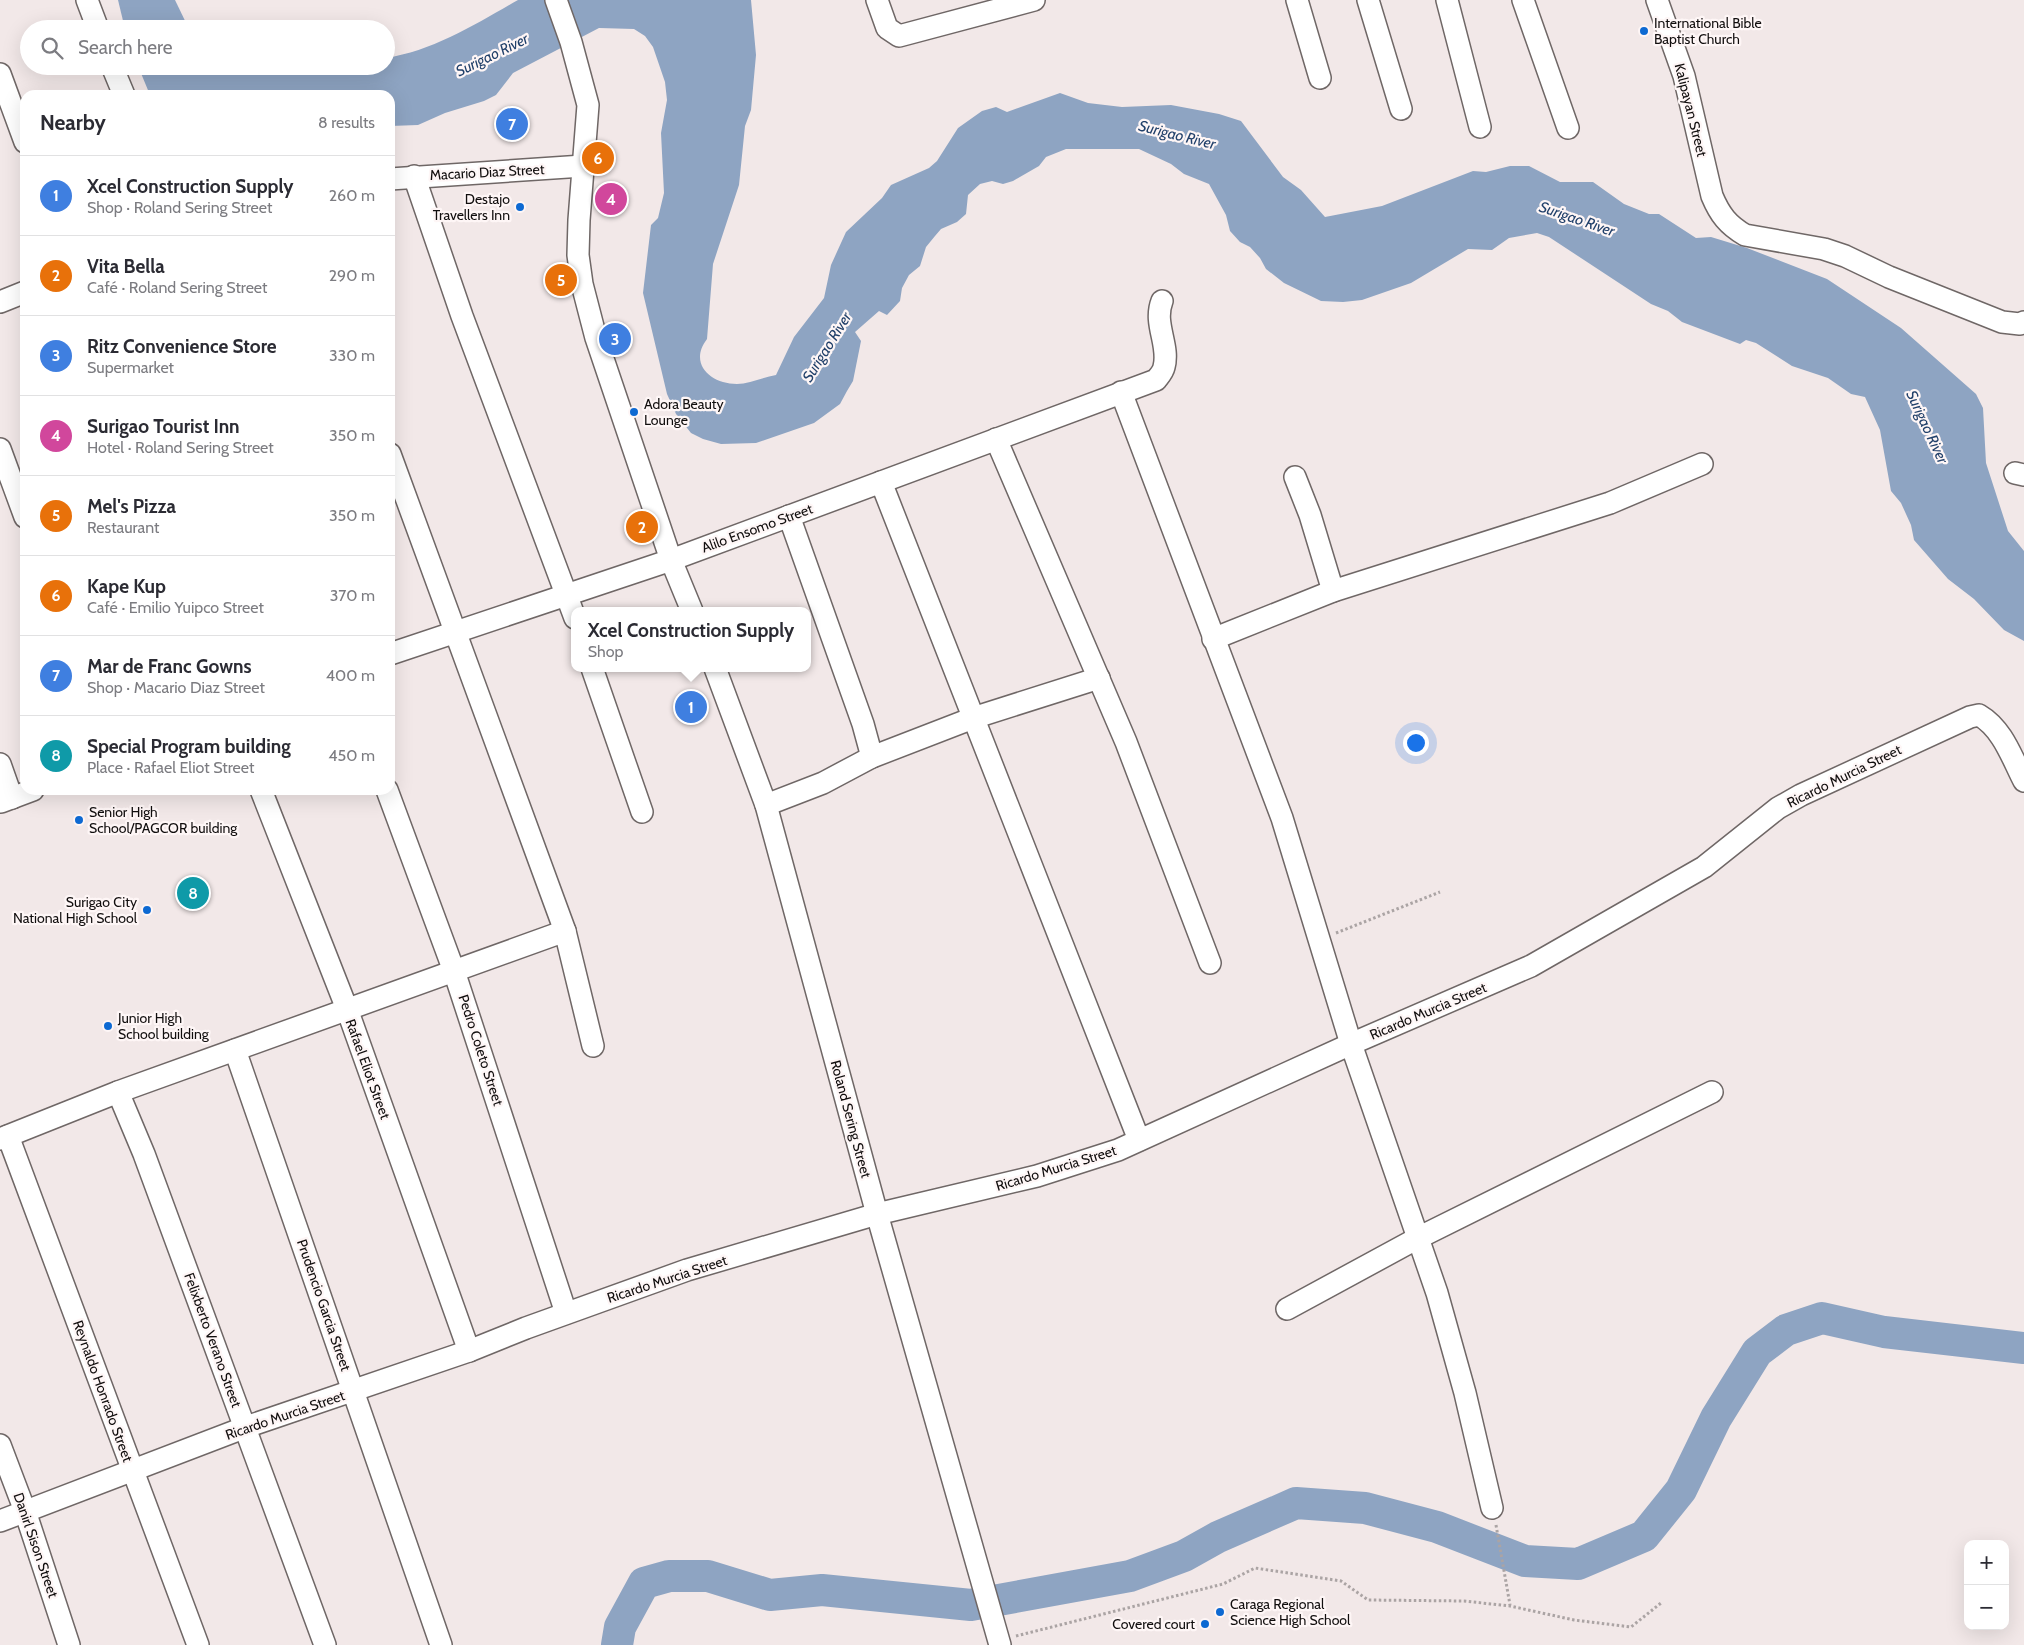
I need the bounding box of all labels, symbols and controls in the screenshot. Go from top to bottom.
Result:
place label: International Bible Baptist Church [1654,14,1762,48]
search box [20,20,395,75]
marker: International Bible Baptist Church [1638,25,1650,37]
water label: Surigao River [453,29,532,80]
icon: search [38,34,66,62]
text: Search here [78,36,172,59]
street label: Kalipayan Street [1671,61,1711,159]
pin: 7 [496,105,528,143]
text: Nearby [40,110,106,135]
text: 8 results [318,113,375,132]
water label: Surigao River [1137,117,1219,154]
pin: 6 [582,139,614,177]
street label: Macario Diaz Street [429,160,545,184]
text: Xcel Construction Supply [87,175,294,198]
pin: 4 [595,180,627,218]
text: 1 [53,186,59,205]
text: 260 m [329,186,375,205]
place label: Destajo Travellers Inn [433,190,510,224]
text: Shop · Roland Sering Street [87,198,272,217]
water label: Surigao River [1537,198,1618,241]
marker: Destajo Travellers Inn [514,201,526,213]
text: Vita Bella [87,255,165,278]
pin: 5 [545,261,577,299]
text: 2 [52,266,60,285]
text: 290 m [329,266,375,285]
text: Café · Roland Sering Street [87,278,267,297]
water label: Surigao River [799,308,856,385]
pin: 3 [599,320,631,358]
text: Ritz Convenience Store [87,335,277,358]
text: 3 [52,346,60,365]
text: 330 m [329,346,375,365]
text: Supermarket [87,358,174,377]
water label: Surigao River [1902,388,1952,468]
place label: Adora Beauty Lounge [644,395,724,429]
marker: Adora Beauty Lounge [628,406,640,418]
text: Surigao Tourist Inn [87,415,240,438]
text: 4 [51,426,61,445]
text: 350 m [329,426,375,445]
text: Hotel · Roland Sering Street [87,438,274,457]
text: Mel's Pizza [87,495,176,518]
street label: Alilo Ensomo Street [699,499,815,556]
text: 5 [52,506,60,525]
text: 350 m [329,506,375,525]
pin: 2 [626,508,658,546]
text: Restaurant [87,518,159,537]
text: Kape Kup [87,575,166,598]
text: 6 [52,586,61,605]
text: 370 m [330,586,375,605]
text: Café · Emilio Yuipco Street [87,598,264,617]
popup [571,607,811,672]
text: Xcel Construction Supply [588,619,794,642]
text: Shop [588,642,623,661]
text: Mar de Franc Gowns [87,655,252,678]
text: 7 [52,666,60,685]
text: 400 m [326,666,375,685]
text: Shop · Macario Diaz Street [87,678,265,697]
pin: 1 [675,688,707,726]
your location [1403,730,1429,756]
text: Special Program building [87,735,291,758]
street label: Ricardo Murcia Street [1784,740,1904,812]
text: 8 [51,746,61,765]
text: 450 m [328,746,375,765]
text: Place · Rafael Eliot Street [87,758,254,777]
place label: Senior High School/PAGCOR building [89,803,238,837]
marker: Senior High School/PAGCOR building [73,814,85,826]
pin: 8 [177,874,209,912]
place label: Surigao City National High School [13,893,138,927]
marker: Surigao City National High School [141,904,153,916]
street label: Ricardo Murcia Street [1367,978,1489,1044]
street label: Pedro Coleto Street [455,992,508,1108]
place label: Junior High School building [117,1009,210,1043]
street label: Rafael Eliot Street [342,1016,395,1122]
marker: Junior High School building [102,1020,114,1032]
street label: Roland Sering Street [827,1058,875,1180]
street label: Ricardo Murcia Street [994,1141,1119,1195]
street label: Prudencio Garcia Street [293,1237,355,1374]
street label: Ricardo Murcia Street [605,1251,730,1307]
street label: Felixberto Verano Street [180,1270,246,1410]
street label: Reynaldo Honrado Street [69,1318,137,1465]
street label: Ricardo Murcia Street [223,1386,347,1444]
street label: Danirl Sison Street [10,1490,63,1600]
map controls [1964,1540,2009,1630]
button: + [1964,1540,2009,1585]
button: − [1964,1585,2009,1630]
place label: Caraga Regional Science High School [1230,1595,1351,1629]
marker: Caraga Regional Science High School [1214,1606,1226,1618]
place label: Covered court [1112,1615,1195,1633]
marker: Covered court [1199,1618,1211,1630]

